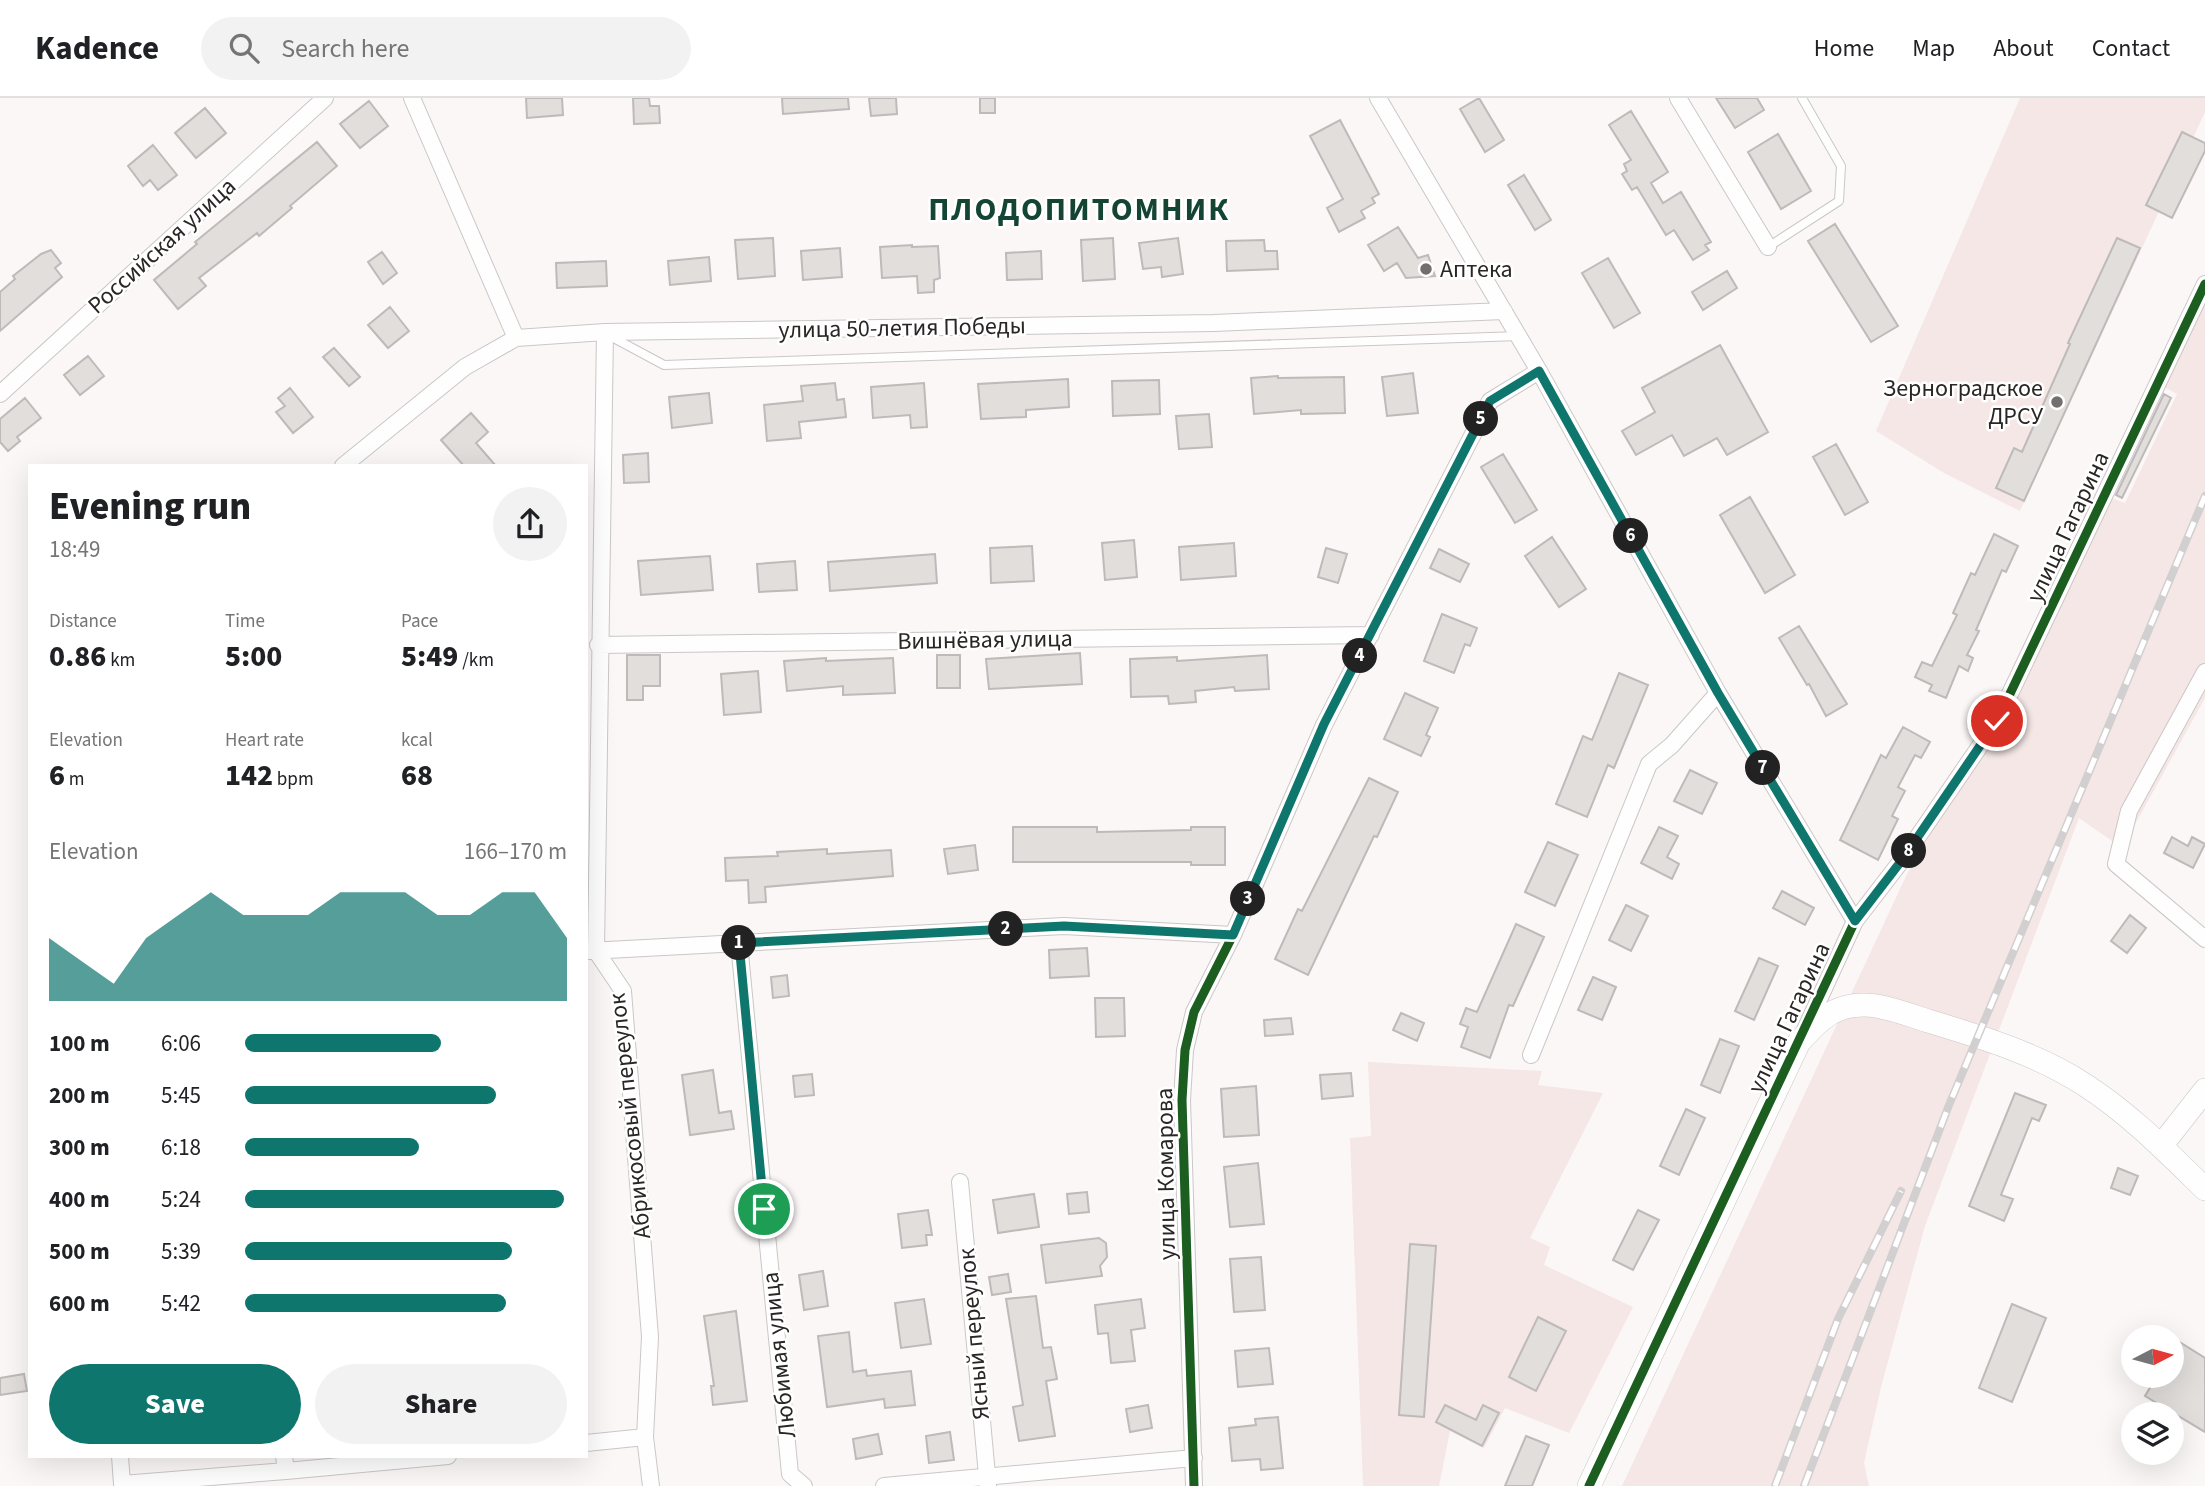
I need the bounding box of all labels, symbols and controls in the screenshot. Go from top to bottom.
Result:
search box [201,17,691,80]
text: Kadence [35,25,159,72]
icon: search [225,29,263,67]
text: Search here [281,30,409,67]
text: Home [1814,31,1874,66]
text: Map [1912,31,1955,66]
text: About [1993,31,2054,66]
text: Contact [2092,31,2170,66]
street label: Российская улица [80,170,244,322]
district label: ПЛОДОПИТОМНИК [928,187,1230,233]
place label: Аптека [1440,252,1513,287]
marker: Аптека [1418,261,1434,277]
street label: улица 50-летия Победы [778,308,1026,348]
place label: Зерноградское ДРСУ [1883,371,2044,434]
marker: Зерноградское ДРСУ [2049,394,2065,410]
pin: 5 [1464,402,1498,436]
text: 5 [1475,405,1486,432]
street label: улица Гагарина [2018,446,2118,608]
text: Evening run [49,480,251,534]
button: share [493,487,567,561]
pin: 6 [1614,518,1648,554]
text: 6 [1625,522,1636,549]
text: 18:49 [49,533,100,566]
text: Distance [49,608,117,635]
text: Time [225,608,265,635]
text: Pace [401,608,438,635]
street label: Вишнёвая улица [897,621,1073,659]
text: 0.86 [49,635,106,678]
text: 5:00 [225,635,282,678]
text: 5:49 [401,635,458,678]
pin: 4 [1342,638,1378,674]
text: 4 [1354,642,1365,669]
text: km [106,647,135,674]
text: /km [458,647,494,674]
pin [1967,691,2027,751]
icon: check [1978,702,2016,740]
text: Elevation [49,727,123,754]
text: Heart rate [225,727,304,754]
text: kcal [401,727,433,754]
pin: 7 [1746,750,1780,786]
text: 6 [49,754,65,797]
text: 142 [225,754,273,797]
text: 68 [401,754,433,797]
text: 7 [1757,754,1768,781]
text: m [65,766,85,793]
text: bpm [273,766,314,793]
pin: 8 [1892,834,1926,868]
text: Elevation [49,835,139,868]
text: 166–170 m [464,835,567,868]
text: 8 [1903,837,1914,864]
pin: 3 [1230,882,1266,916]
text: 3 [1242,885,1253,912]
pin: 2 [988,912,1024,946]
text: 2 [1000,915,1011,942]
pin: 1 [722,926,756,960]
text: 1 [733,929,744,956]
street label: улица Гагарина [1739,937,1839,1099]
street label: Абрикосовый переулок [600,991,660,1241]
text: 100 m [49,1027,110,1060]
text: 6:06 [161,1027,201,1060]
text: 200 m [49,1079,110,1112]
text: 5:45 [161,1079,201,1112]
street label: улица Комарова [1147,1088,1185,1260]
text: 300 m [49,1131,110,1164]
text: 6:18 [161,1131,201,1164]
pin [734,1179,794,1239]
text: 400 m [49,1183,110,1216]
text: 5:24 [161,1183,201,1216]
icon: arrive [745,1190,783,1228]
text: 500 m [49,1235,110,1268]
text: 5:39 [161,1235,201,1268]
street label: Ясный переулок [949,1247,999,1421]
street label: Любимая улица [753,1270,805,1440]
text: 600 m [49,1287,110,1320]
text: 5:42 [161,1287,201,1320]
north arrow [2121,1325,2184,1388]
map controls [2121,1325,2184,1465]
button: Save [49,1364,301,1444]
button: Share [315,1364,567,1444]
button: layers [2121,1402,2184,1465]

